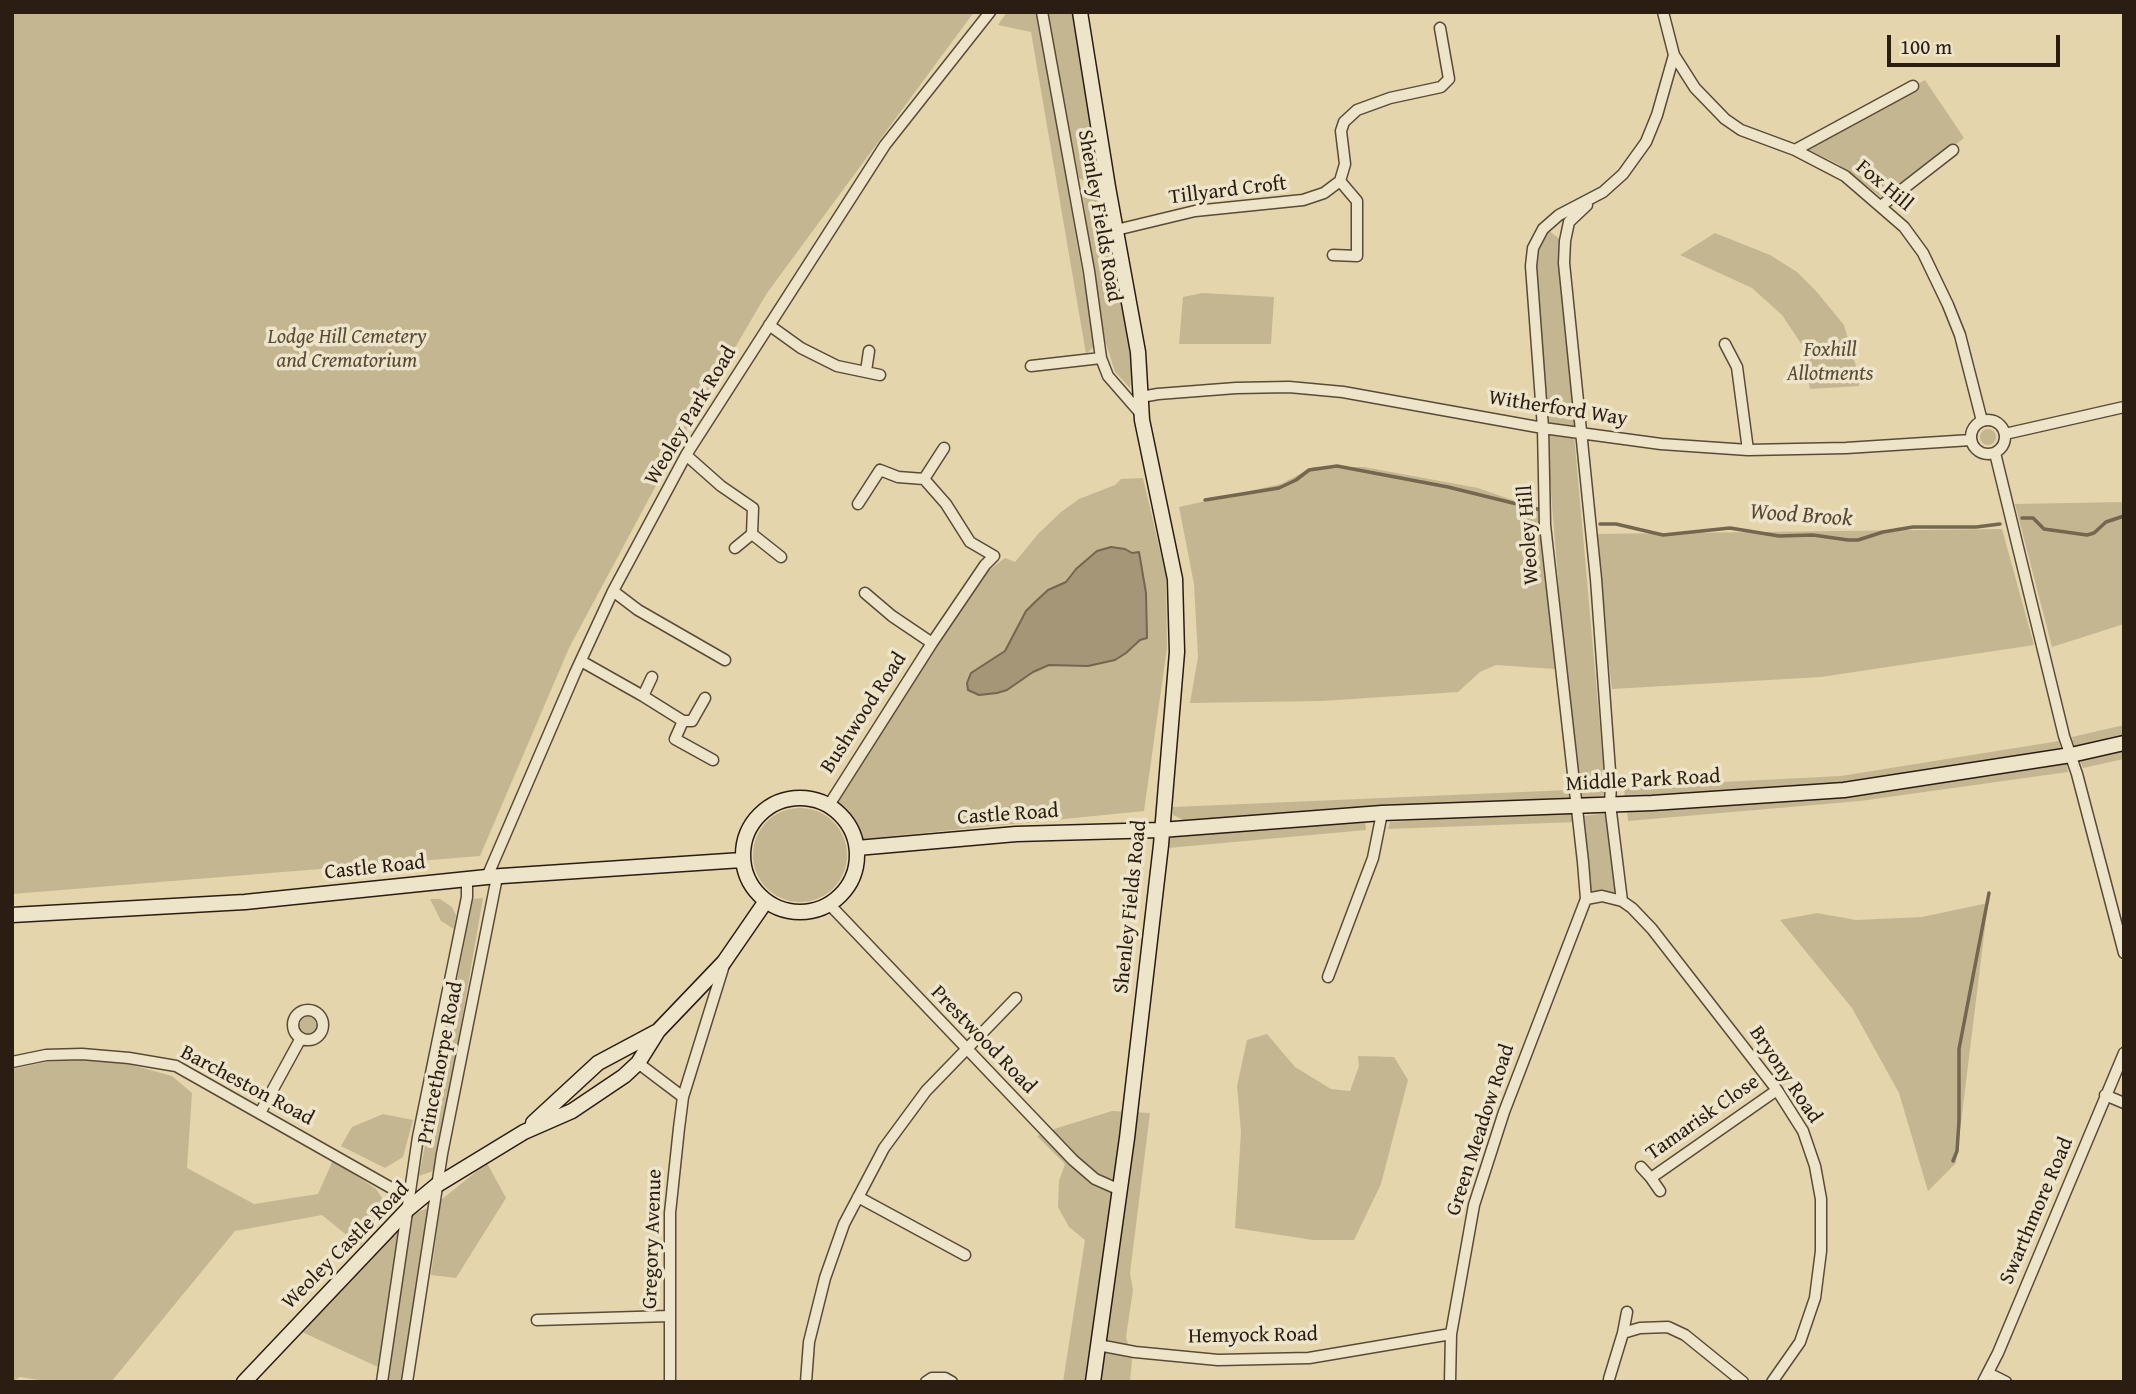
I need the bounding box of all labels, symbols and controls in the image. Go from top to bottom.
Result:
scale bar [1891,21,2064,65]
text: 100 m [1900,31,1952,62]
street label: Shenley Fields Road [1071,128,1127,304]
street label: Fox Hill [1850,155,1918,217]
street label: Tillyard Croft [1168,171,1288,211]
park label: Lodge Hill Cemetery and Crematorium [267,325,427,375]
park label: Foxhill Allotments [1787,338,1873,388]
street label: Weoley Park Road [640,342,742,490]
street label: Witherford Way [1487,386,1629,432]
street label: Weoley Hill [1513,484,1545,586]
water label: Wood Brook [1749,499,1853,533]
street label: Bushwood Road [816,648,912,778]
street label: Middle Park Road [1565,764,1721,798]
street label: Castle Road [957,799,1059,831]
street label: Shenley Fields Road [1109,819,1153,995]
street label: Castle Road [323,850,427,886]
street label: Princethorpe Road [413,980,469,1146]
street label: Prestwood Road [925,981,1041,1099]
street label: Bryony Road [1743,1021,1827,1129]
street label: Barcheston Road [176,1040,318,1132]
street label: Green Meadow Road [1441,1041,1521,1219]
street label: Tamarisk Close [1642,1070,1764,1166]
street label: Swarthmore Road [1995,1134,2079,1288]
street label: Gregory Avenue [638,1169,668,1309]
street label: Weoley Castle Road [277,1177,415,1315]
street label: Hemyock Road [1188,1322,1318,1350]

